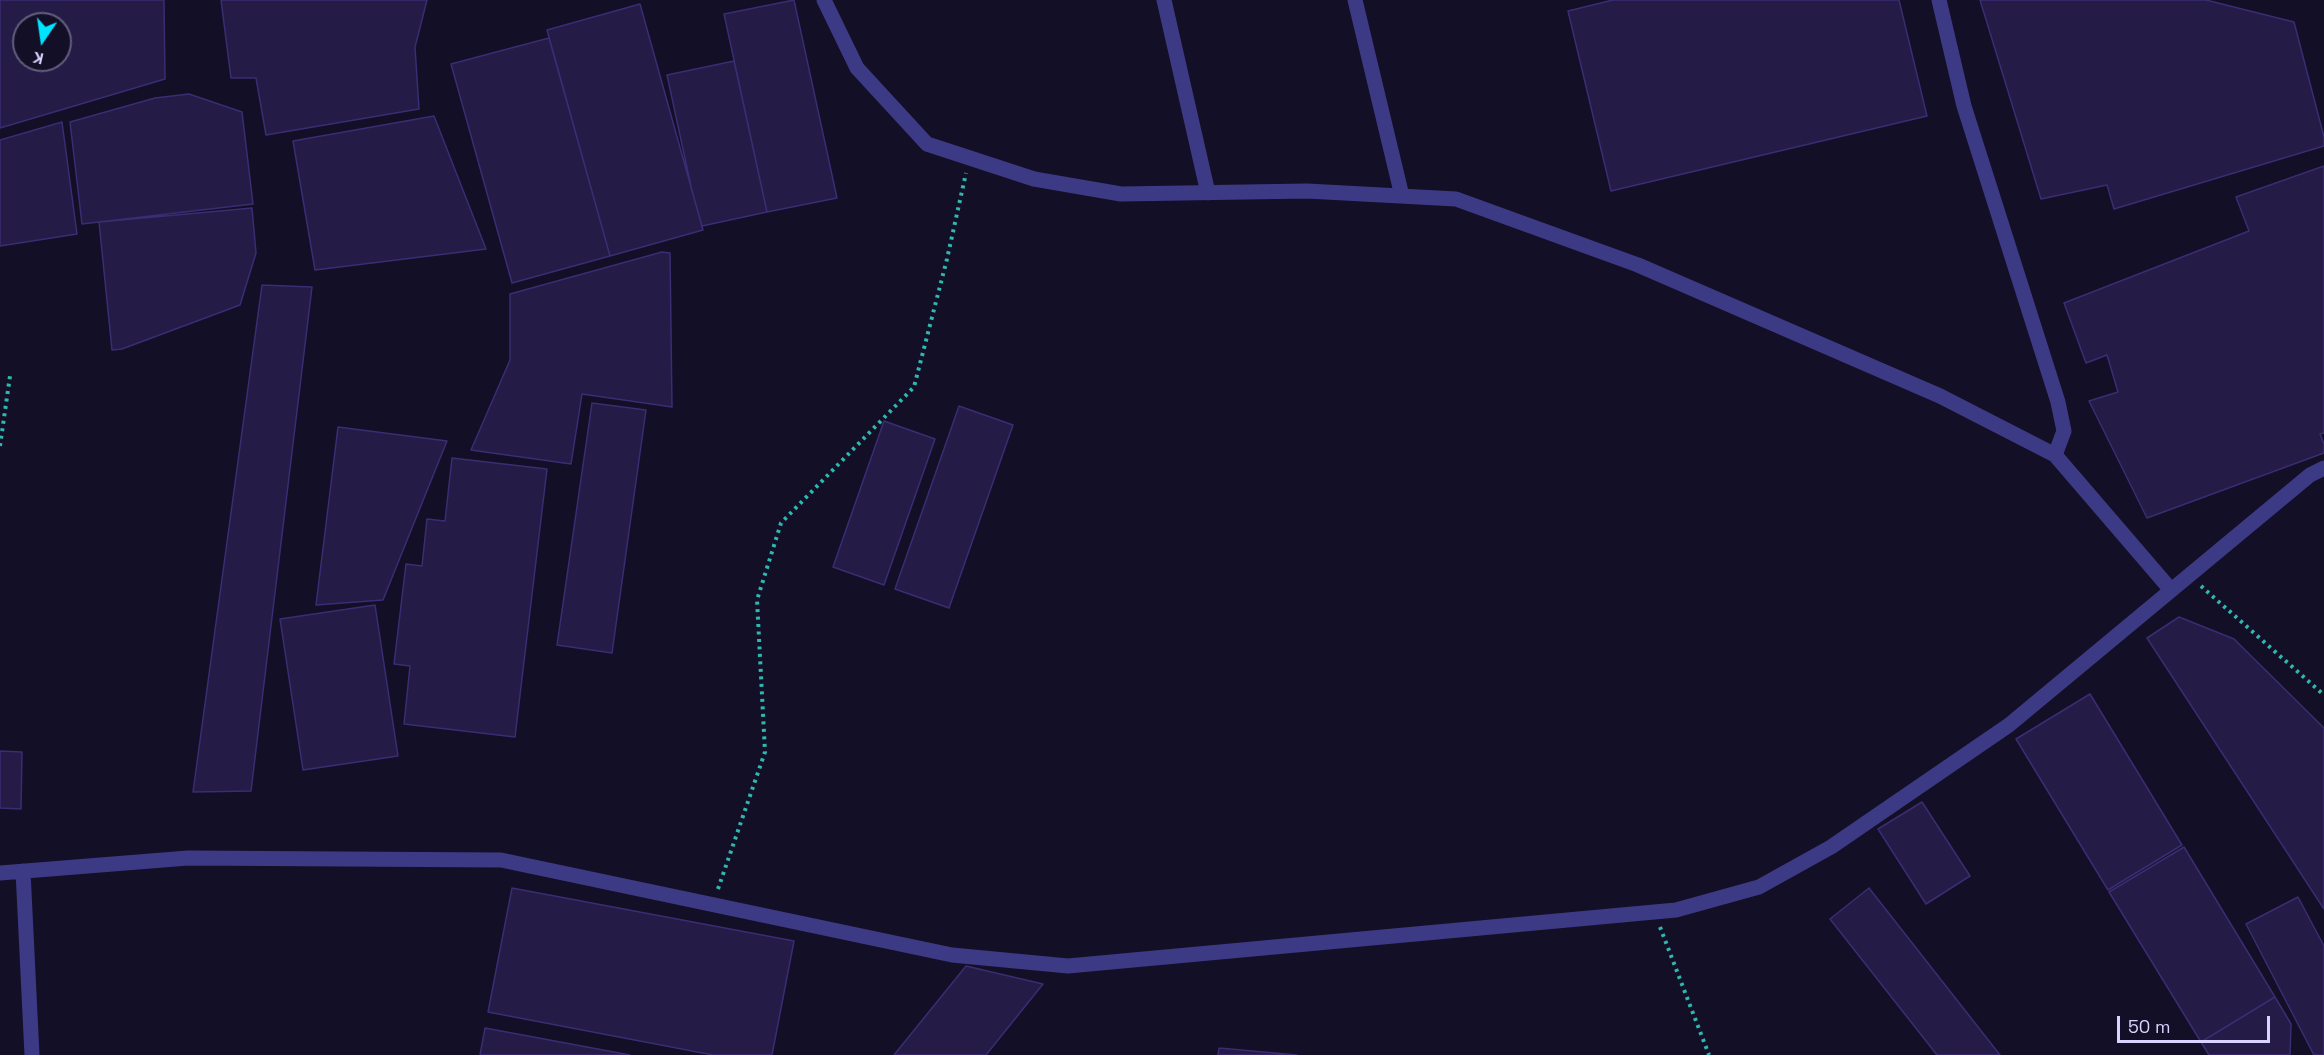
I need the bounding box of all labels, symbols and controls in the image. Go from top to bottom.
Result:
north arrow [12,12,72,72]
text: K [31,47,46,69]
scale bar [2120,1004,2273,1042]
text: 50 m [2128,1015,2170,1038]

